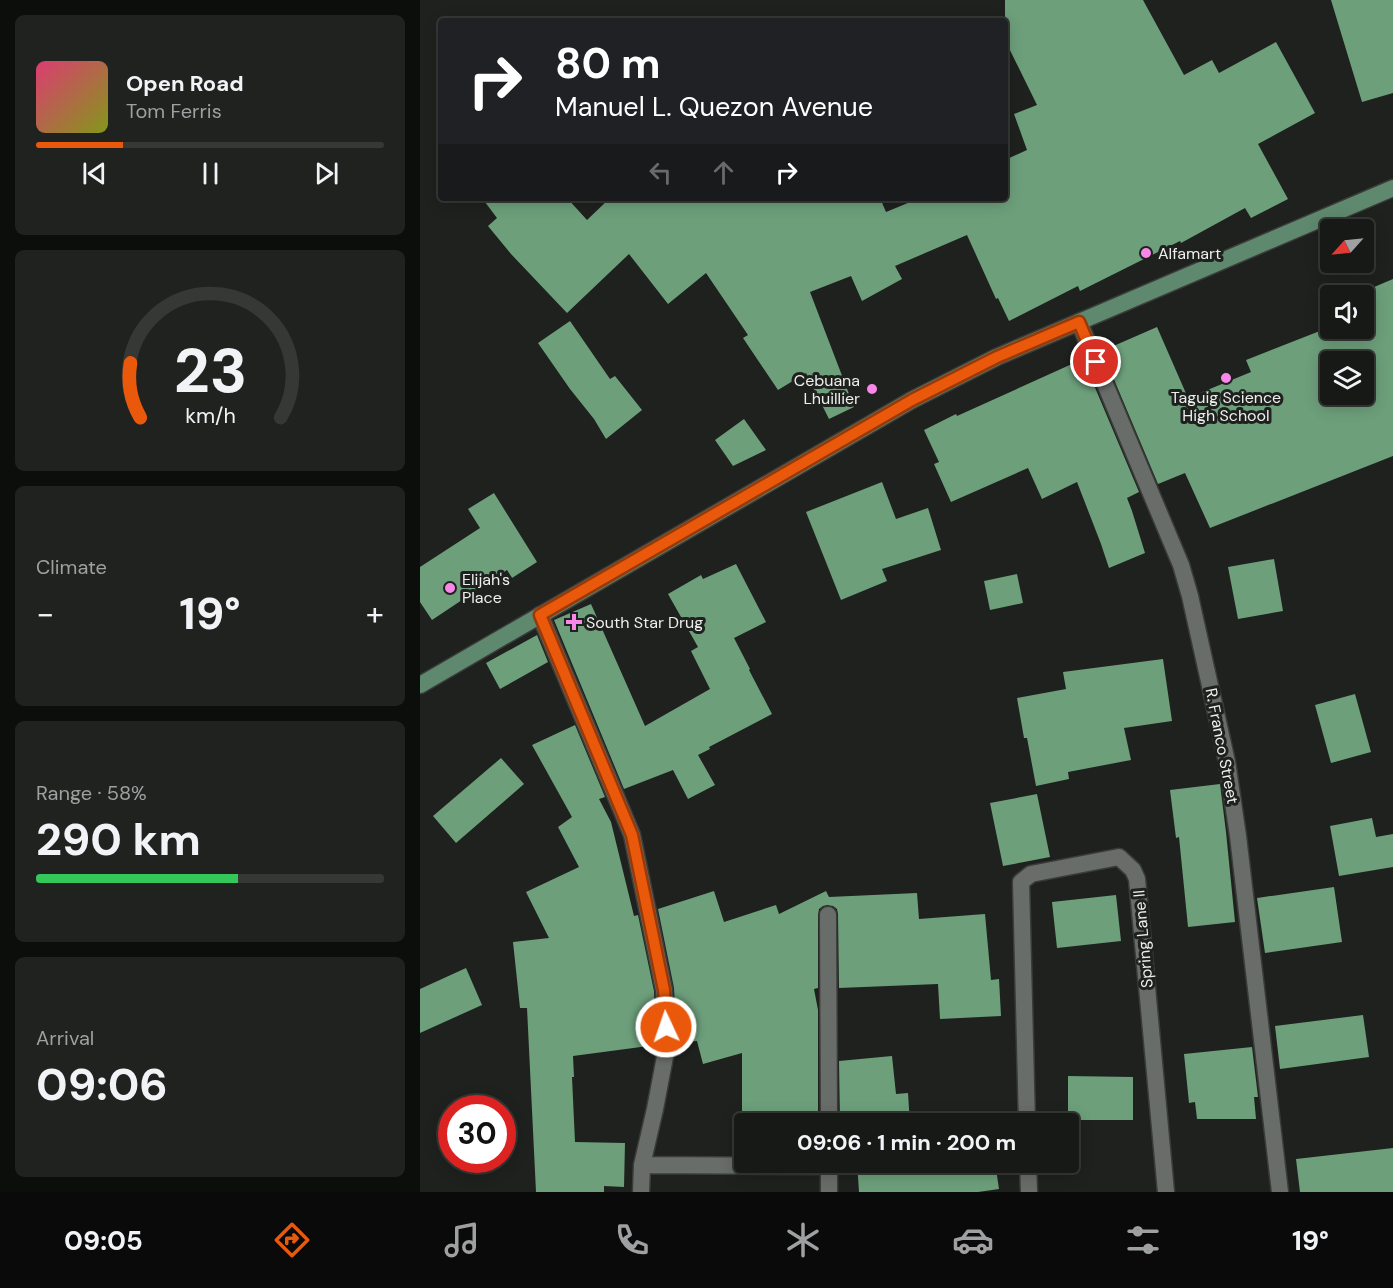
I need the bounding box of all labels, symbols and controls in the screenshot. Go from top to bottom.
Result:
text: 80 m [555,36,661,91]
icon: right [456,42,534,120]
text: Open Road [126,69,244,98]
text: Manuel L. Quezon Avenue [555,89,873,124]
text: Tom Ferris [126,98,222,124]
icon: left [644,156,677,189]
icon: ahead [707,156,740,189]
icon: right [770,156,803,189]
icon: previous [78,157,111,190]
icon: pause [194,157,227,190]
icon: next [310,157,343,190]
north arrow [1320,219,1374,273]
map controls [1320,219,1374,405]
place label: Alfamart [1158,243,1221,264]
marker: Alfamart [1139,246,1153,260]
button: sound [1320,285,1374,339]
text: 23 [173,330,247,411]
pin [1070,336,1121,387]
icon: arrive [1079,345,1112,378]
button: layers [1320,351,1374,405]
place label: Cebuana Lhuillier [794,370,860,409]
marker: Taguig Science High School [1219,371,1233,385]
marker: Cebuana Lhuillier [865,382,879,396]
place label: Taguig Science High School [1171,387,1281,426]
text: km/h [185,402,235,430]
text: Climate [36,554,107,580]
place label: Elijah's Place [462,569,510,608]
marker: Elijah's Place [443,581,457,595]
text: 19° [179,584,241,643]
text: − [36,592,54,635]
text: + [366,592,384,635]
place label: South Star Drug [586,612,703,633]
marker: South Star Drug [567,615,581,629]
street label: R. Franco Street [1200,686,1244,806]
text: Range · 58% [36,780,147,806]
text: 290 km [36,810,201,869]
street label: Spring Lane II [1128,889,1158,989]
position arrow [634,995,698,1059]
text: Arrival [36,1025,94,1051]
text: 09:06 [36,1055,168,1114]
speed limit sign: 30 [438,1095,516,1173]
text: 09:06 · 1 min · 200 m [797,1128,1016,1157]
icon: directions [271,1219,313,1261]
icon: music [441,1219,483,1261]
icon: phone [611,1219,653,1261]
icon: climate [782,1219,824,1261]
icon: car [952,1219,994,1261]
icon: filters [1122,1219,1164,1261]
text: 09:05 [64,1223,143,1258]
text: 19° [1292,1223,1329,1258]

